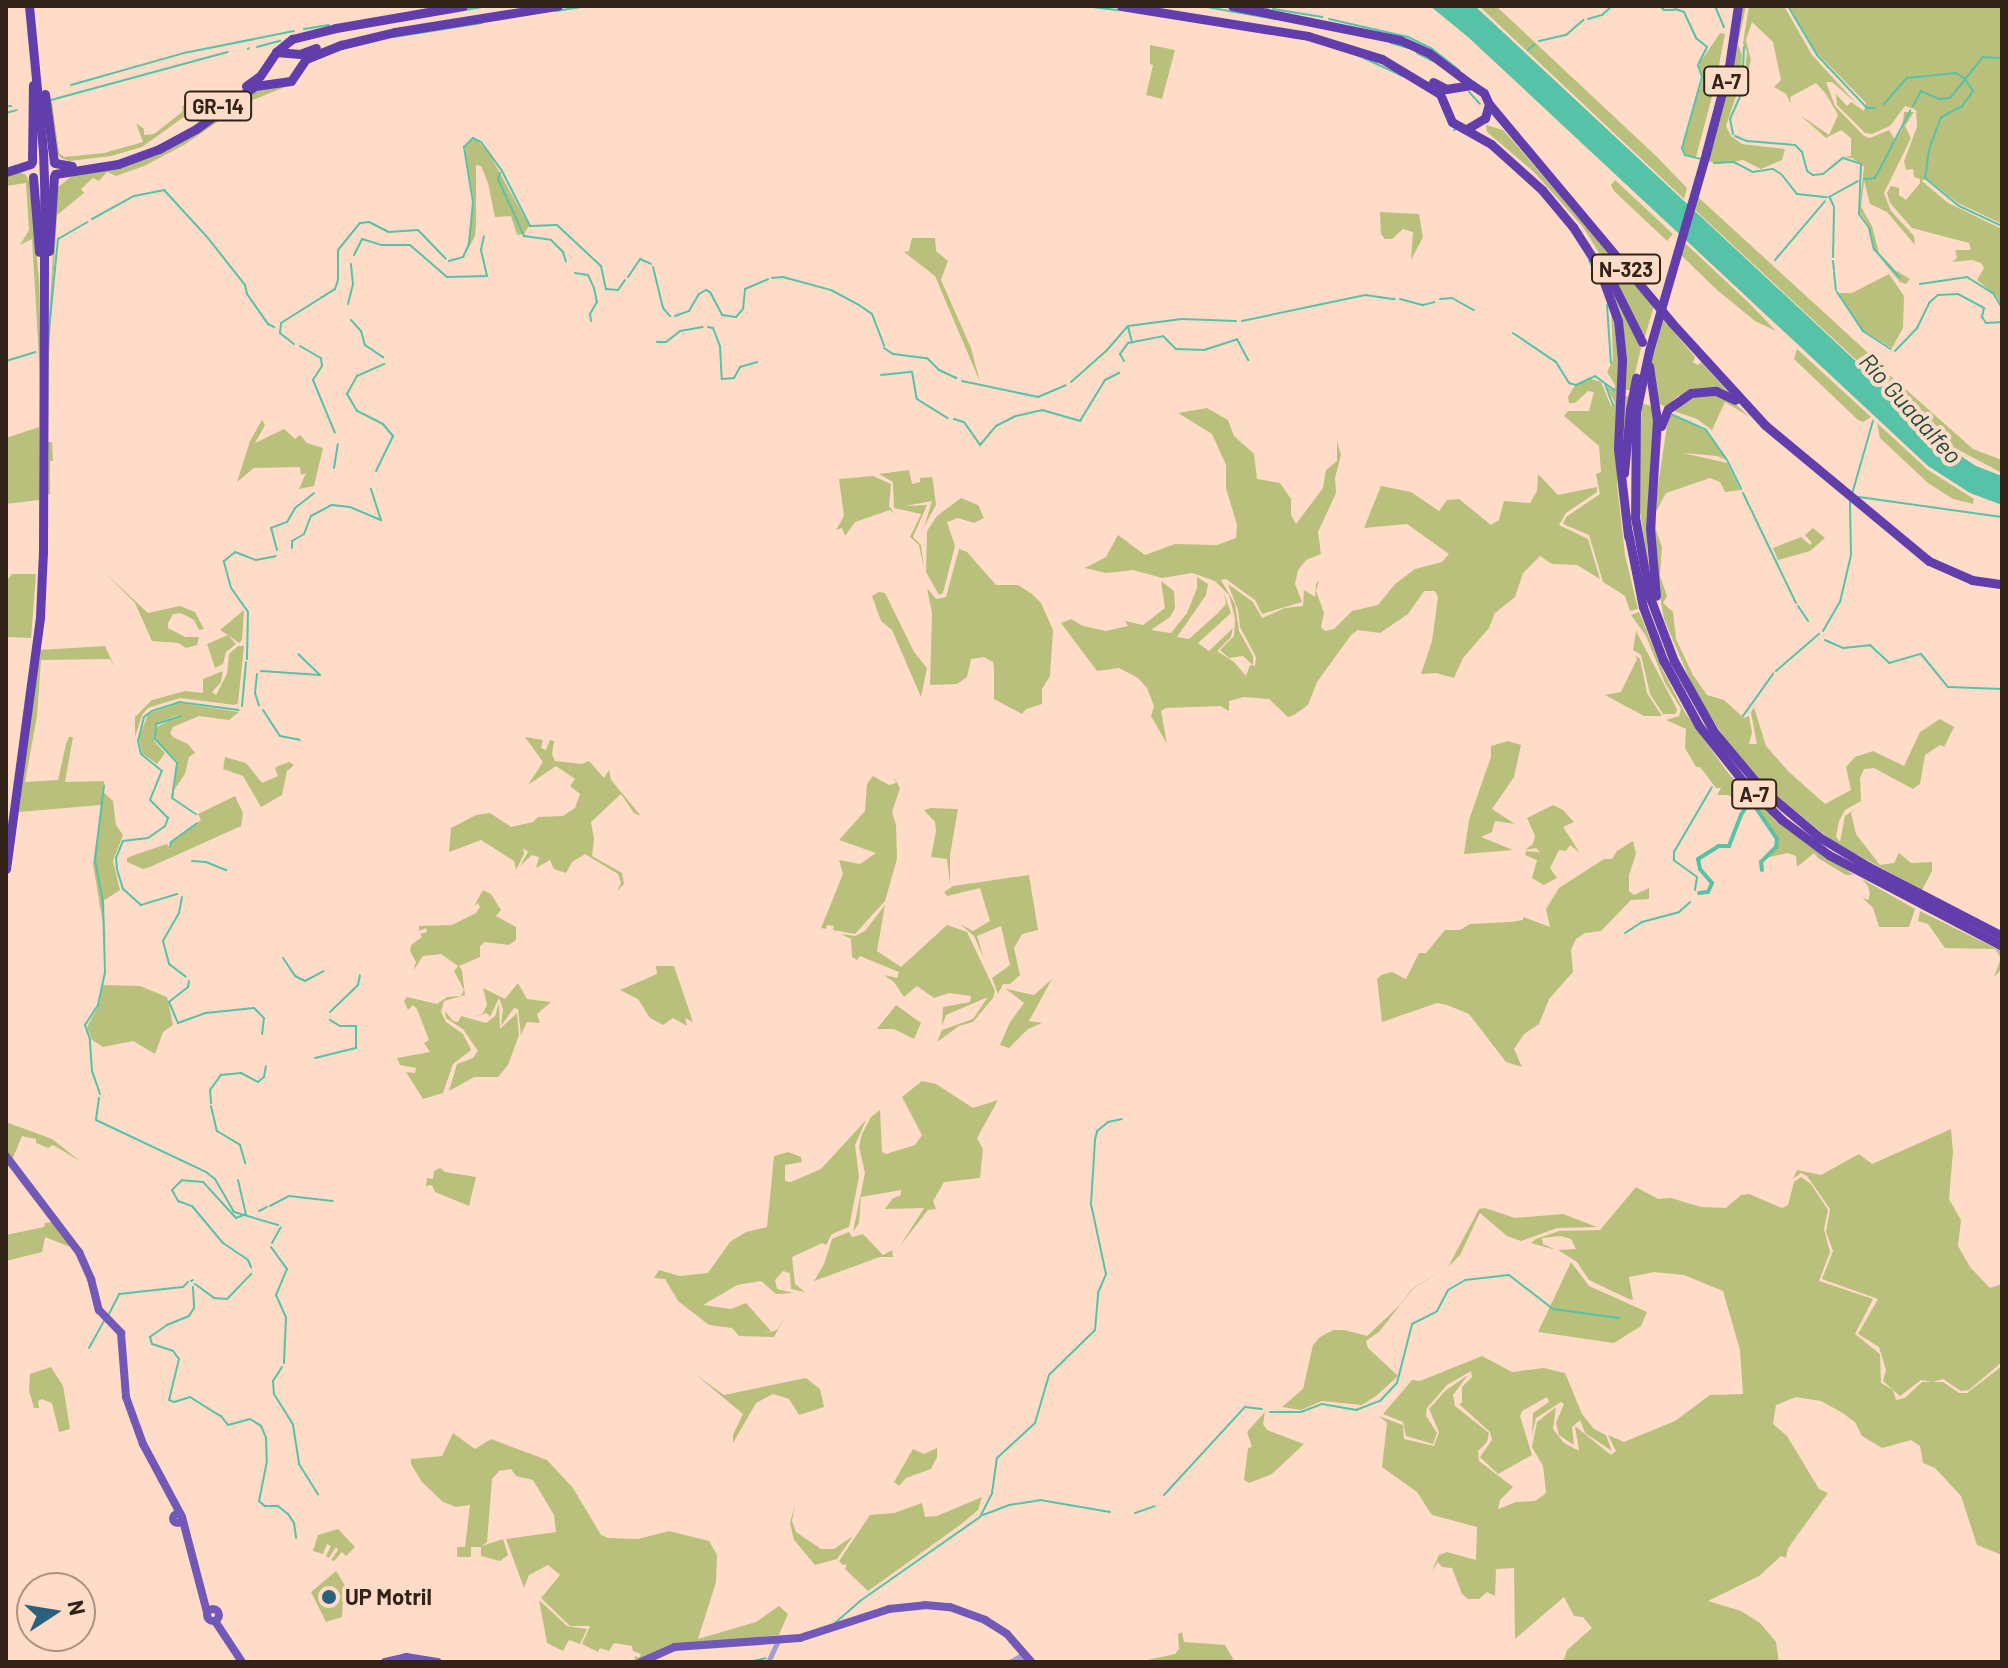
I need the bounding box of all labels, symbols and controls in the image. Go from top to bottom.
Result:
road number: A-7 [1702,65,1750,97]
road number: GR-14 [184,90,252,122]
road number: N-323 [1590,253,1662,285]
water label: Río Guadalfeo [1854,347,1968,469]
road number: A-7 [1730,778,1778,810]
north arrow [16,1572,96,1652]
place label: UP Motril [345,1584,432,1610]
marker: UP Motril [320,1588,338,1606]
text: N [63,1598,92,1617]

